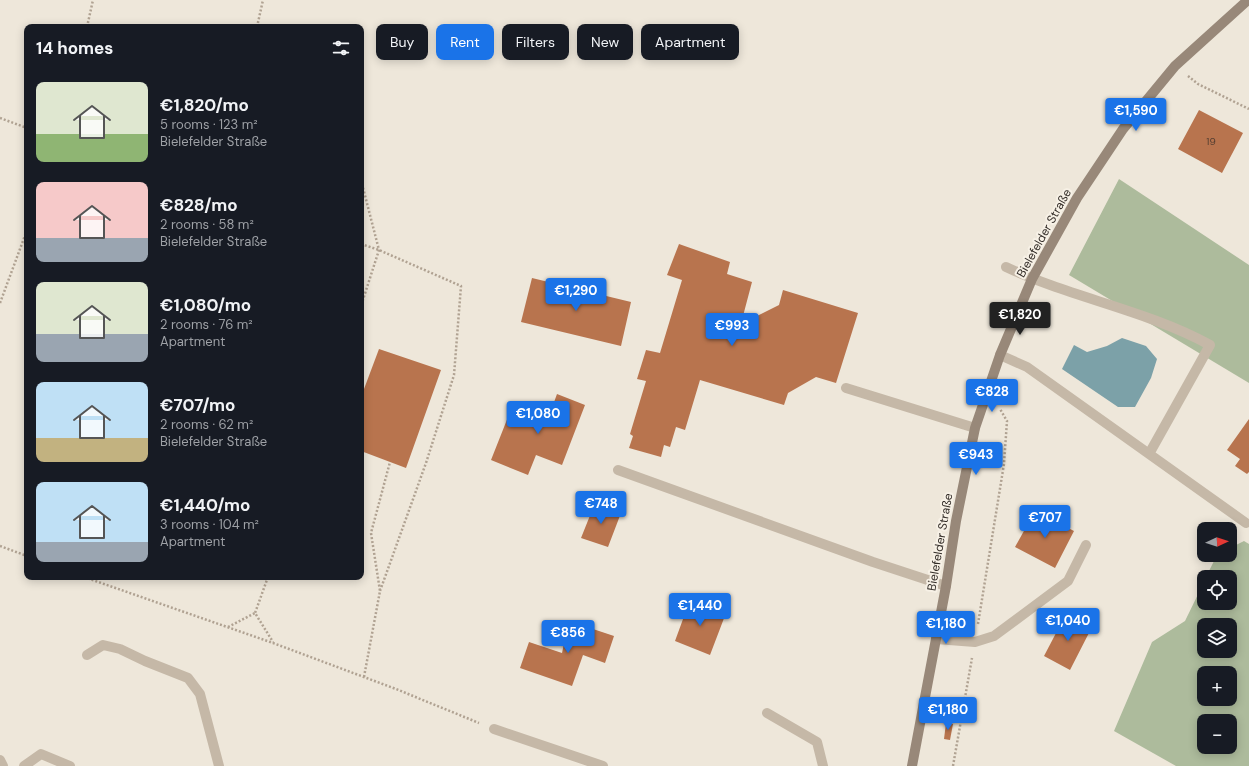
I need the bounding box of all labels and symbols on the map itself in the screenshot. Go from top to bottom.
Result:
pin: €1,590 [1103,98,1169,132]
house number: 19 [1206,135,1216,148]
street label: Bielefelder Straße [1013,186,1075,280]
pin: €1,290 [543,278,609,312]
pin: €1,820 [987,302,1053,336]
pin: €993 [708,313,756,347]
pin: €828 [968,379,1016,413]
pin: €1,080 [505,401,571,435]
pin: €943 [952,442,1000,476]
pin: €748 [577,491,625,525]
street label: Bielefelder Straße [924,492,956,592]
pin: €707 [1021,505,1069,539]
north arrow [1197,522,1237,562]
pin: €1,440 [667,593,733,627]
pin: €1,040 [1035,608,1101,642]
pin: €1,180 [913,611,979,645]
pin: €856 [544,620,592,654]
pin: €1,180 [915,697,981,731]

